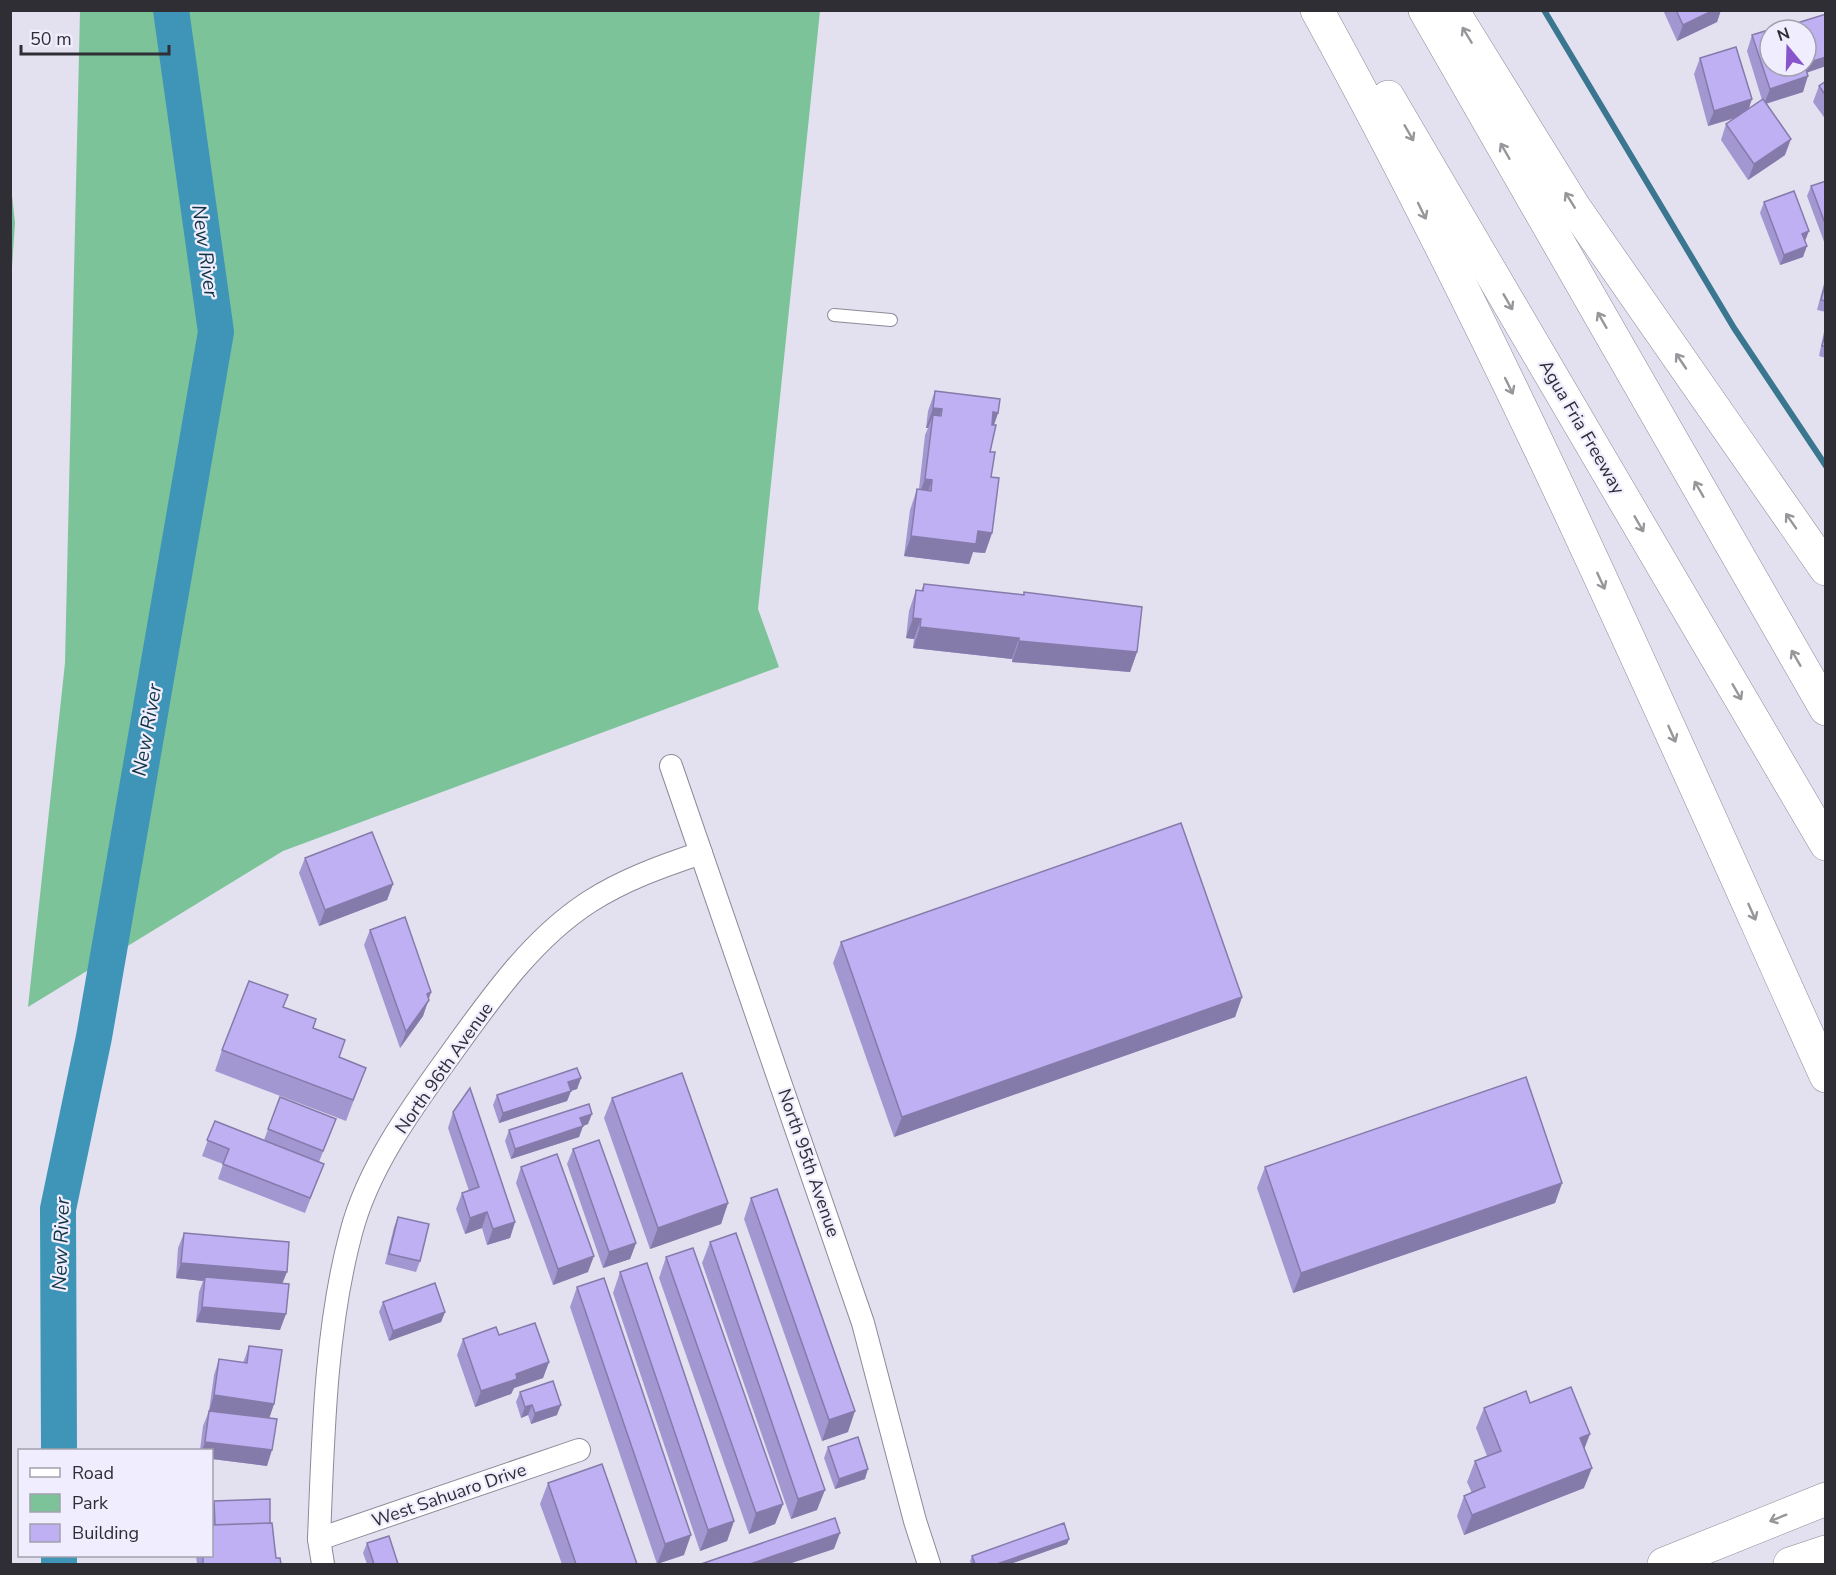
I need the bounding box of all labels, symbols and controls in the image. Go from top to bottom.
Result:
scale bar [21,18,170,56]
north arrow [1758,18,1818,78]
text: N [1774,22,1793,47]
text: 50 m [30,27,72,51]
one-way arrow [1460,27,1472,44]
one-way arrow [1404,124,1416,141]
one-way arrow [1499,143,1511,160]
one-way arrow [1564,192,1576,209]
one-way arrow [1416,202,1428,219]
water label: New River [185,203,225,300]
one-way arrow [1503,292,1514,310]
one-way arrow [1596,312,1608,329]
one-way arrow [1675,353,1687,369]
street label: Agua Fria Freeway [1534,356,1631,499]
one-way arrow [1504,376,1515,394]
one-way arrow [1693,481,1705,498]
one-way arrow [1785,514,1797,530]
one-way arrow [1633,515,1645,532]
one-way arrow [1595,572,1607,590]
one-way arrow [1790,650,1802,667]
water label: New River [126,681,169,778]
one-way arrow [1732,683,1744,700]
one-way arrow [1667,725,1678,743]
one-way arrow [1746,902,1758,920]
street label: North 96th Avenue [390,997,498,1139]
street label: North 95th Avenue [772,1086,846,1240]
water label: New River [46,1196,76,1291]
legend [18,1449,213,1557]
street label: West Sahuaro Drive [369,1457,529,1533]
text: Road [72,1461,114,1485]
text: Park [72,1491,109,1515]
one-way arrow [1769,1513,1788,1524]
text: Building [72,1521,139,1545]

